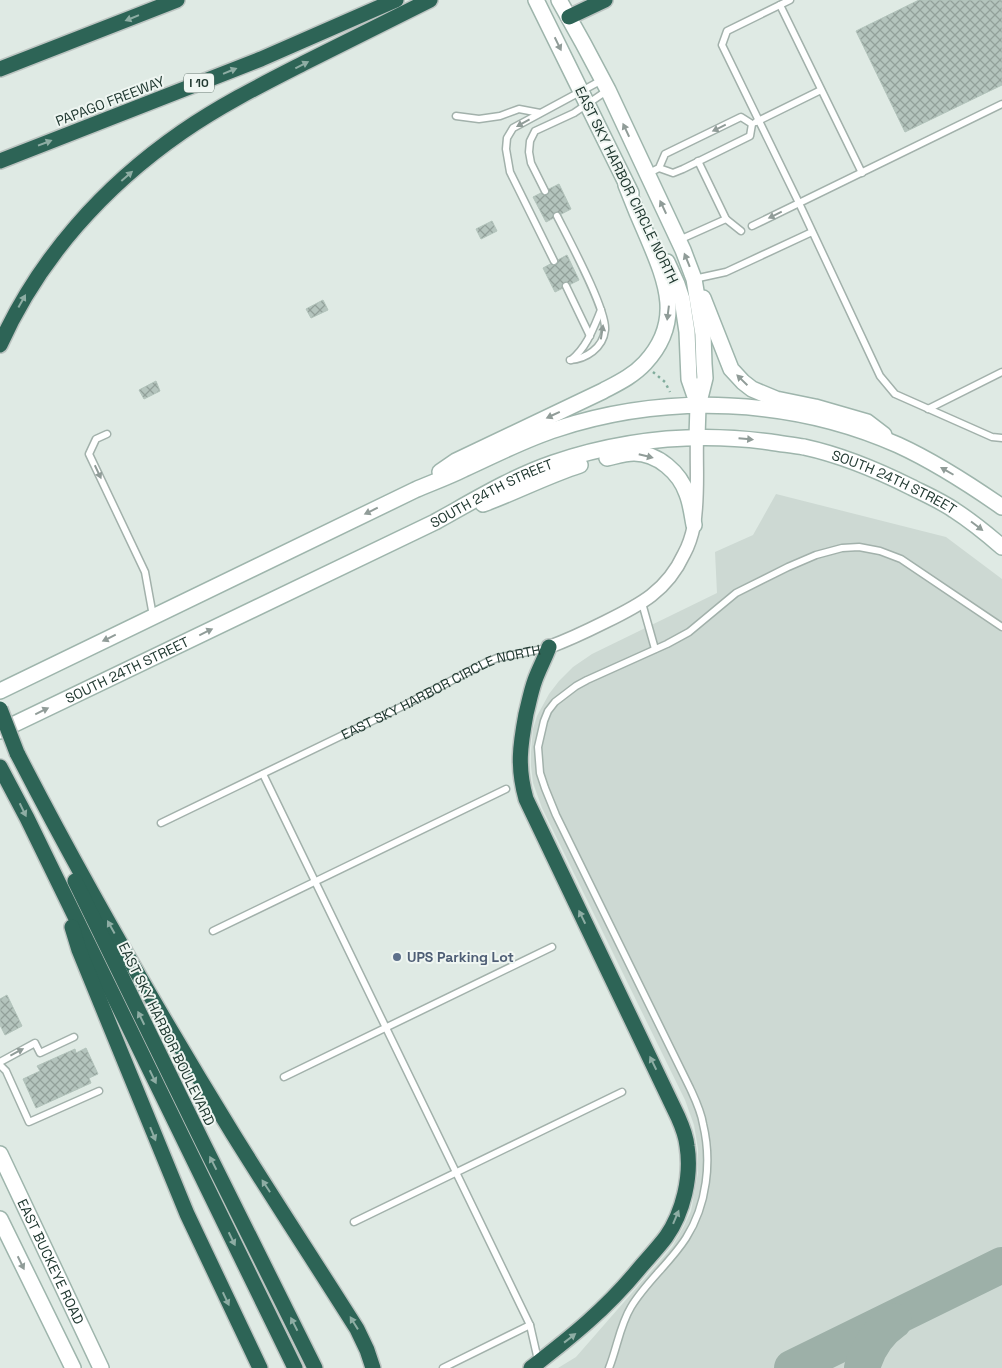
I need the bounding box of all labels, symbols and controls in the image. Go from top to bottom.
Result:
one-way arrow [124,14,139,22]
one-way arrow [554,37,562,51]
one-way arrow [295,60,309,68]
one-way arrow [222,67,237,75]
street label: PAPAGO FREEWAY [53,72,167,130]
road number: I 10 [184,74,214,92]
street label: EAST SKY HARBOR CIRCLE NORTH [571,83,683,287]
one-way arrow [516,118,529,127]
one-way arrow [622,123,630,137]
one-way arrow [712,124,726,132]
one-way arrow [38,139,53,146]
one-way arrow [121,170,134,181]
one-way arrow [658,200,666,214]
one-way arrow [768,210,783,219]
one-way arrow [683,252,690,267]
one-way arrow [18,294,26,309]
one-way arrow [664,305,672,321]
one-way arrow [599,323,607,339]
one-way arrow [736,374,748,386]
one-way arrow [546,411,560,419]
one-way arrow [738,435,754,443]
street label: SOUTH 24TH STREET [830,446,960,518]
one-way arrow [638,452,653,460]
street label: SOUTH 24TH STREET [427,455,555,532]
one-way arrow [94,465,102,479]
one-way arrow [940,466,953,475]
one-way arrow [364,507,378,515]
one-way arrow [970,521,983,532]
one-way arrow [199,628,213,636]
street label: SOUTH 24TH STREET [62,633,192,707]
one-way arrow [102,635,116,643]
street label: EAST SKY HARBOR CIRCLE NORTH [338,641,542,744]
one-way arrow [35,707,49,715]
one-way arrow [19,803,27,817]
one-way arrow [578,910,586,924]
one-way arrow [107,920,115,934]
street label: EAST SKY HARBOR BOULEVARD [115,939,219,1129]
place label: UPS Parking Lot [407,948,514,966]
marker: UPS Parking Lot [391,951,403,963]
one-way arrow [137,1010,146,1025]
one-way arrow [10,1048,25,1056]
one-way arrow [648,1056,657,1071]
one-way arrow [149,1070,157,1084]
one-way arrow [150,1127,158,1141]
one-way arrow [209,1156,217,1171]
one-way arrow [262,1180,271,1193]
street label: EAST BUCKEYE ROAD [13,1196,88,1327]
one-way arrow [673,1210,681,1224]
one-way arrow [228,1232,236,1246]
one-way arrow [18,1256,26,1270]
one-way arrow [222,1291,231,1306]
one-way arrow [290,1317,298,1332]
one-way arrow [349,1317,358,1330]
one-way arrow [563,1333,577,1343]

